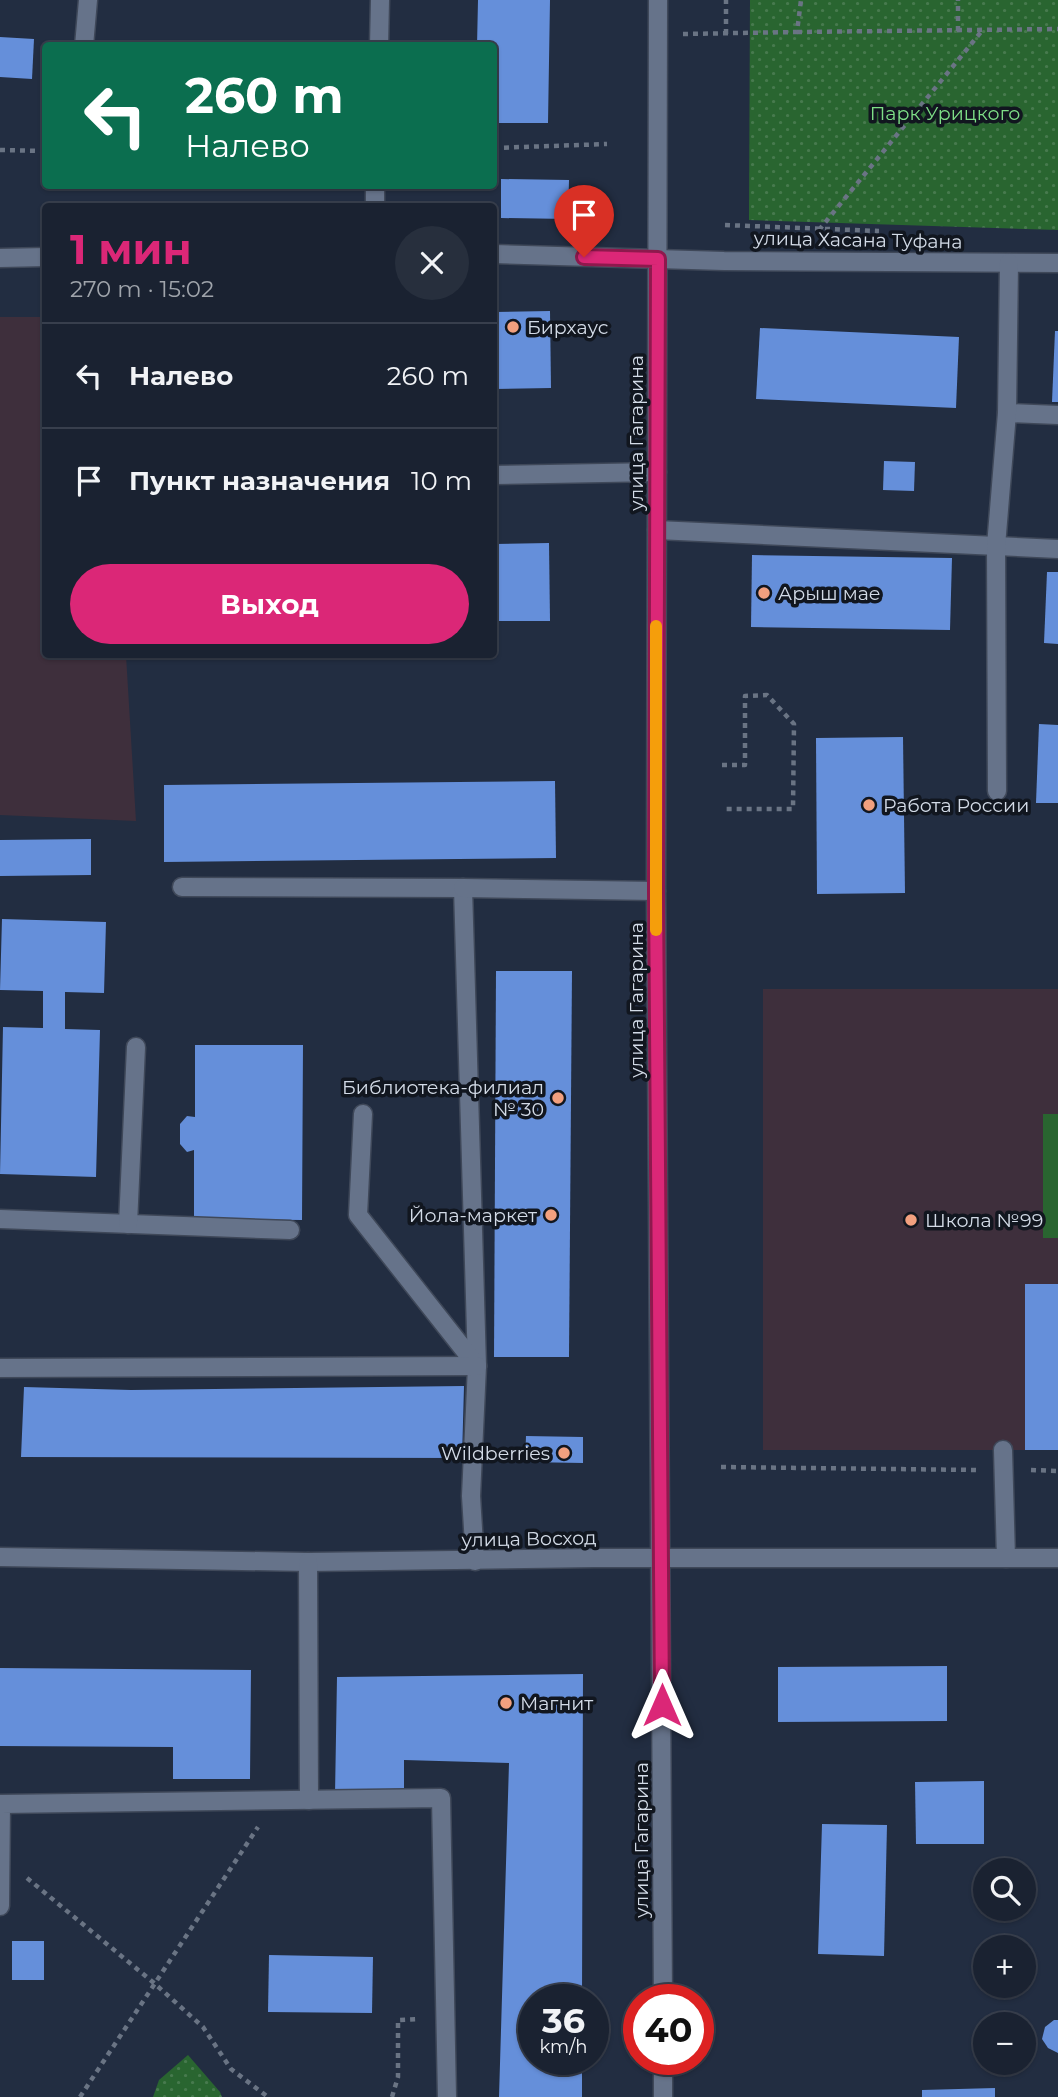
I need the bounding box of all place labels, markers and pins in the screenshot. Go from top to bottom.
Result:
pin [554,185,614,257]
place label: Бирхаус [527,316,609,339]
marker: Бирхаус [505,319,521,335]
place label: Арыш мае [778,582,881,605]
marker: Арыш мае [756,585,772,601]
place label: Работа России [883,794,1029,817]
marker: Работа России [861,797,877,813]
place label: Библиотека-филиал № 30 [342,1076,544,1121]
marker: Библиотека-филиал № 30 [550,1090,566,1106]
place label: Йола-маркет [409,1204,537,1227]
marker: Йола-маркет [543,1207,559,1223]
place label: Школа №99 [925,1209,1043,1232]
marker: Школа №99 [903,1212,919,1228]
place label: Wildberries [441,1442,550,1465]
marker: Wildberries [556,1445,572,1461]
place label: Магнит [520,1692,593,1715]
marker: Магнит [498,1695,514,1711]

